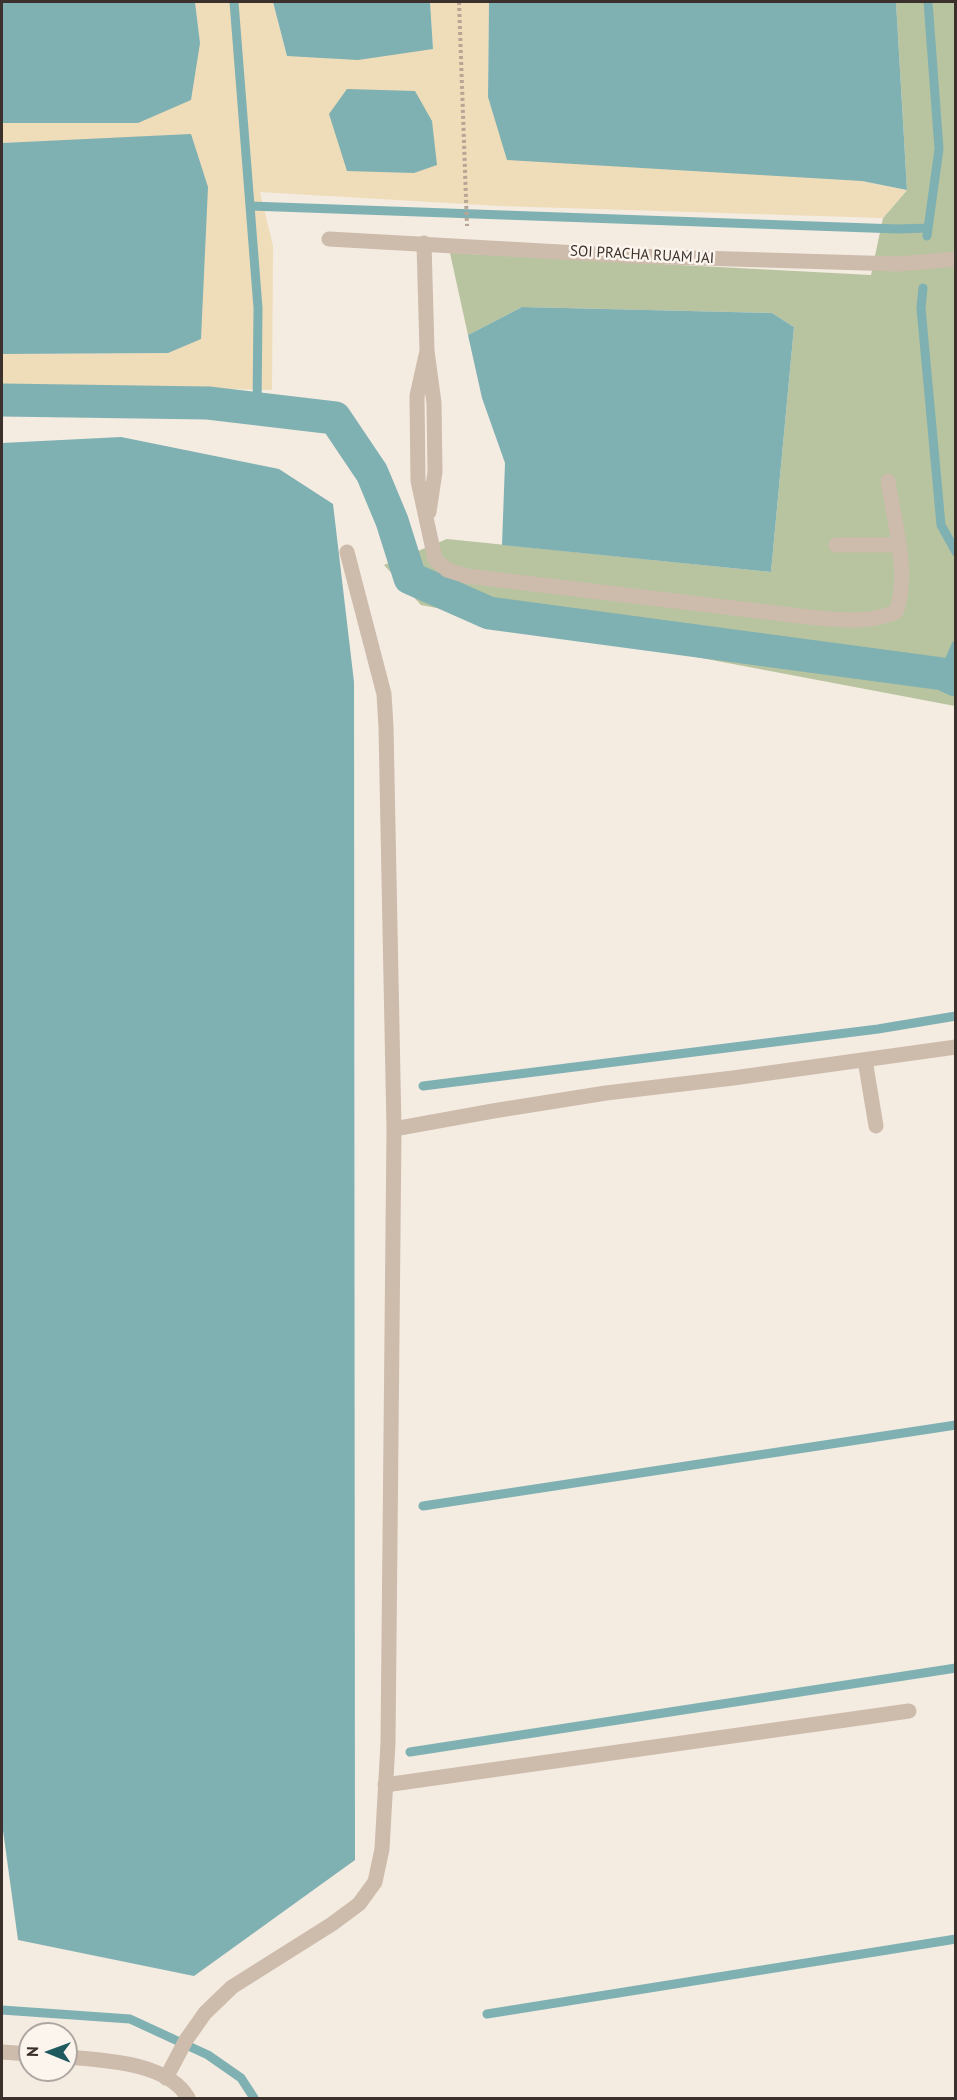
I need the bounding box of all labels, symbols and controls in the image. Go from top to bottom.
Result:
street label: SOI PRACHA RUAM JAI [570,242,714,268]
north arrow [18,2022,78,2082]
text: N [22,2046,42,2057]

